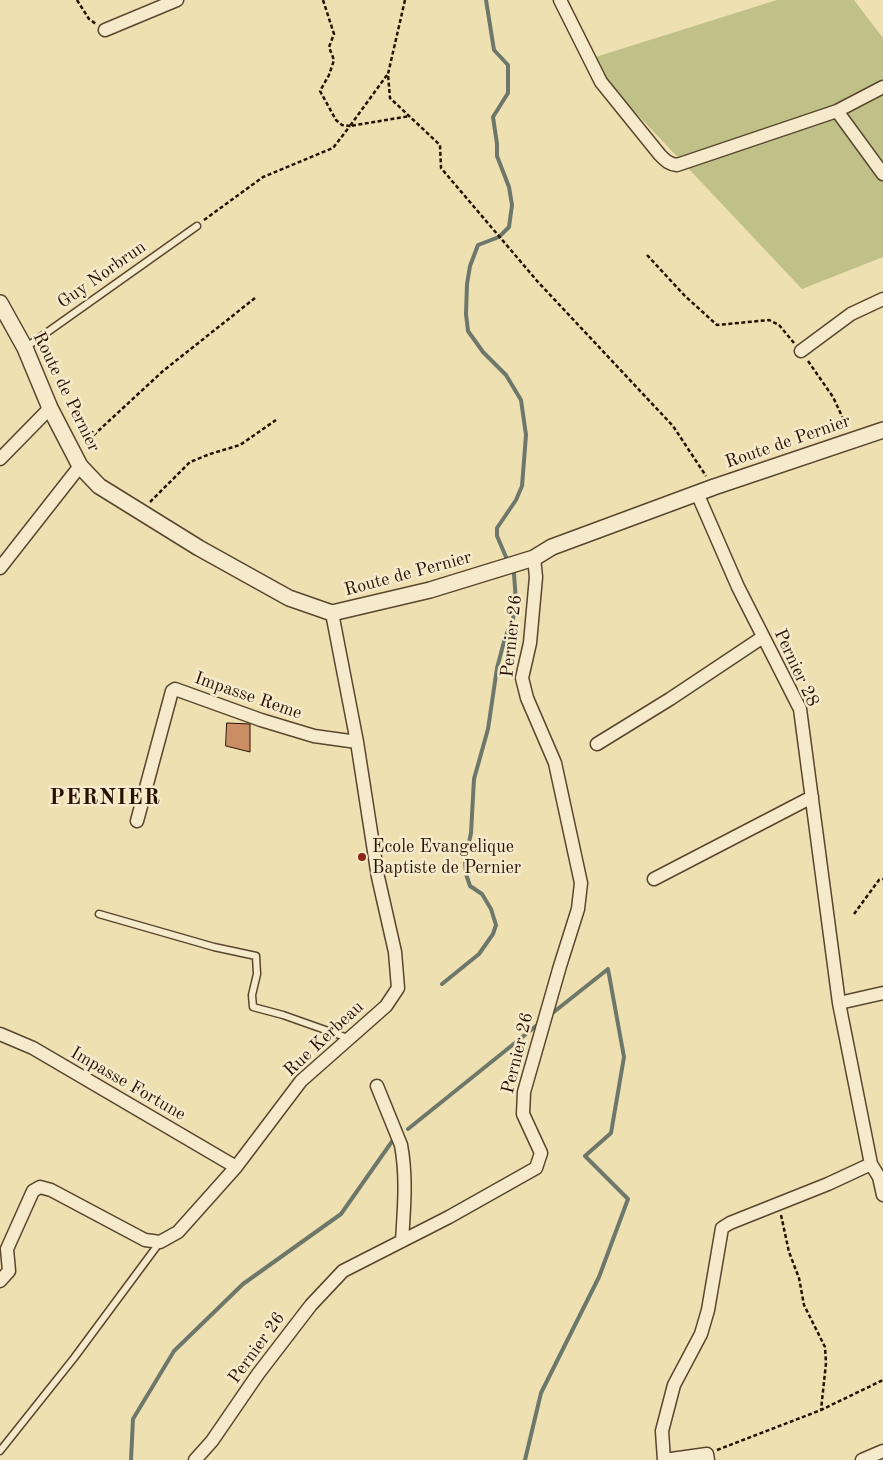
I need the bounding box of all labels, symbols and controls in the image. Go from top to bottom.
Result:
street label: Guy Norbrun [54,237,150,313]
street label: Route de Pernier [28,328,104,456]
street label: Route de Pernier [723,410,853,474]
street label: Route de Pernier [342,547,474,601]
street label: Pernier 26 [497,594,527,678]
street label: Pernier 28 [769,626,823,710]
street label: Impasse Reme [191,668,305,724]
district label: PERNIER [48,785,162,811]
place label: Ecole Evangelique Baptiste de Pernier [372,836,521,879]
marker: Ecole Evangelique Baptiste de Pernier [356,851,368,863]
street label: Rue Kerbeau [280,997,368,1081]
street label: Pernier 26 [497,1010,539,1096]
street label: Impasse Fortune [66,1042,190,1126]
street label: Pernier 26 [224,1308,290,1388]

